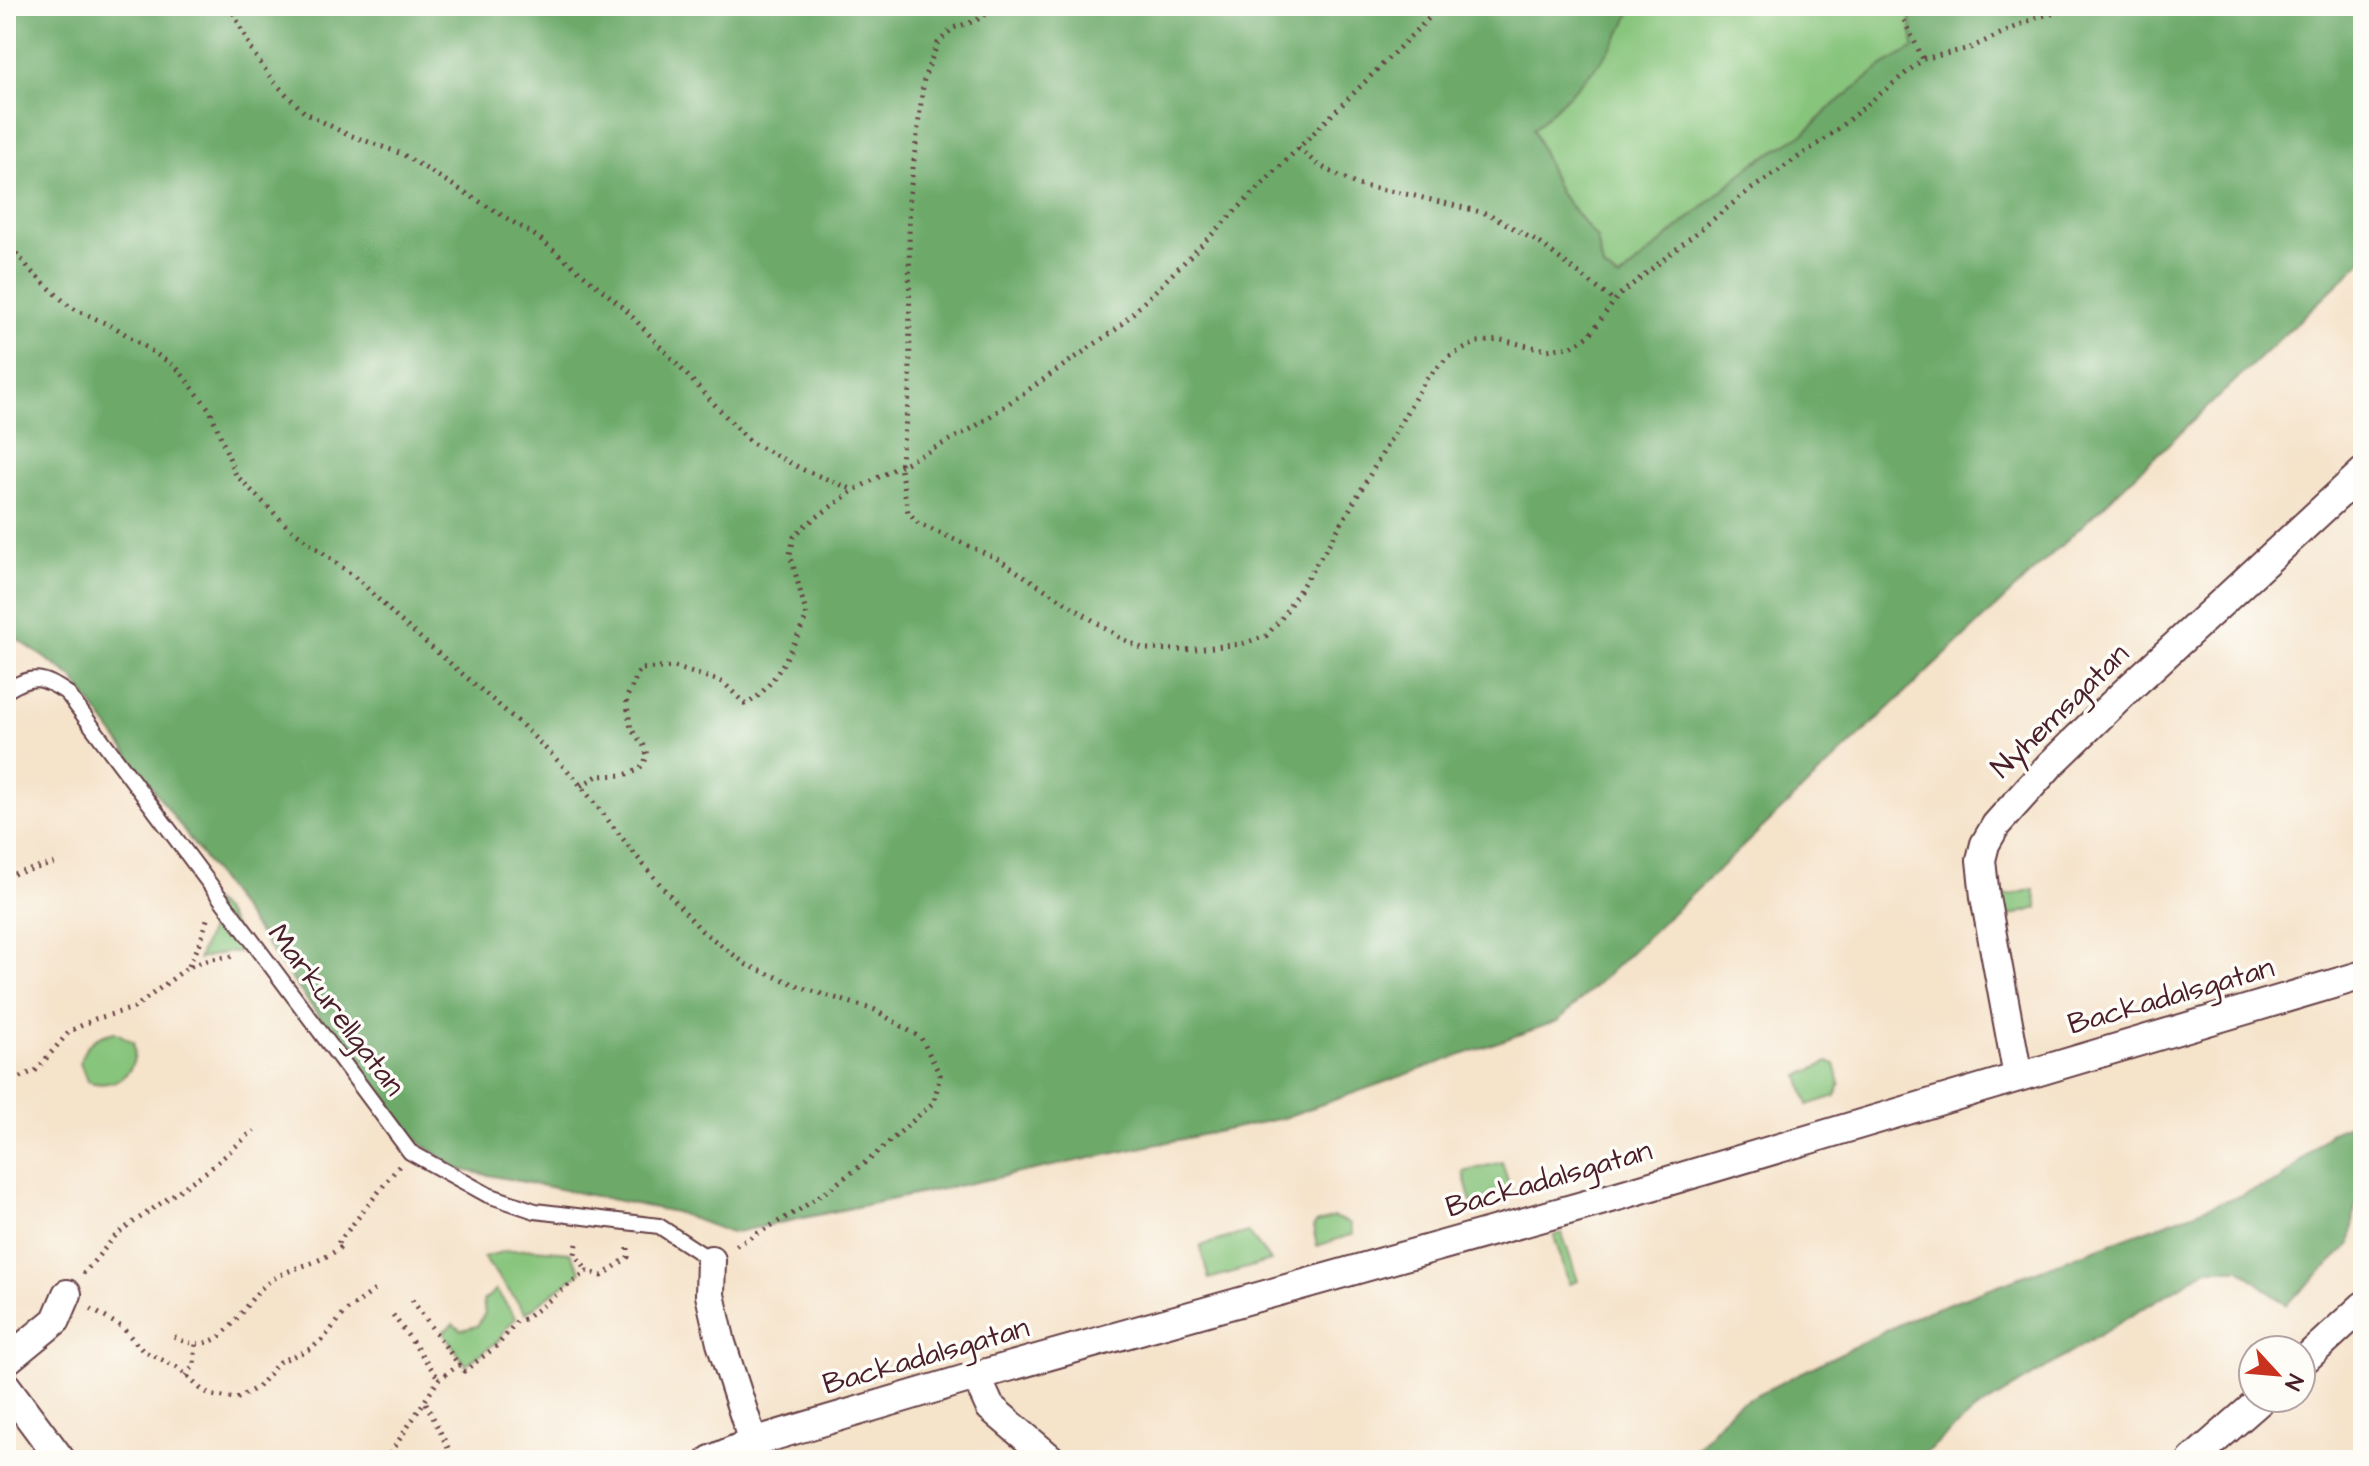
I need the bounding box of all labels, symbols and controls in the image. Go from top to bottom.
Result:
street label: Nyhemsgatan [1981,634,2139,789]
street label: Markurellgatan [257,915,415,1105]
street label: Backadalsgatan [2063,946,2279,1046]
street label: Backadalsgatan [1441,1129,1657,1229]
street label: Backadalsgatan [818,1306,1034,1406]
north arrow [2237,1334,2317,1414]
text: N [2277,1369,2311,1395]

